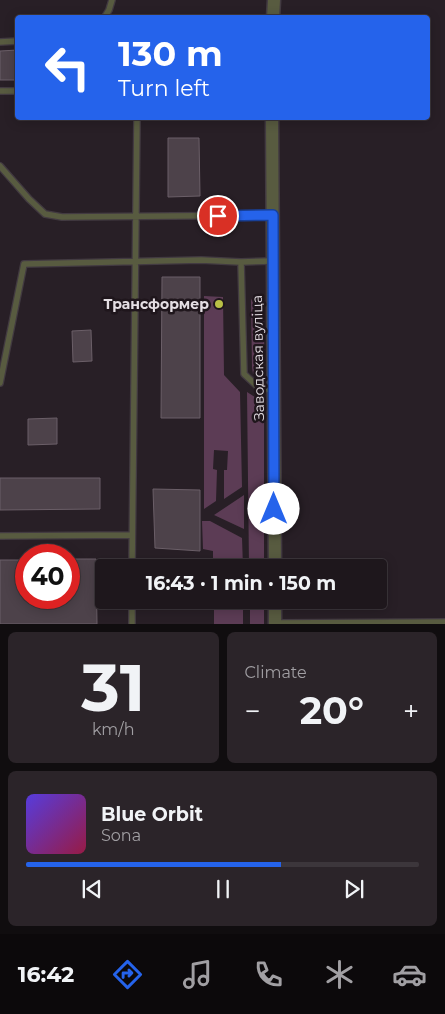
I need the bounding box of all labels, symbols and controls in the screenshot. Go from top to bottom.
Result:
text: 130 m [118,32,223,75]
icon: left [35,35,100,100]
text: Turn left [118,75,210,102]
pin [197,195,239,237]
icon: arrive [204,202,232,230]
place label: Трансформер [103,295,209,313]
street label: Заводская вуліца [248,295,268,421]
marker: Трансформер [213,298,225,310]
position arrow [247,482,299,534]
speed limit sign: 40 [15,544,80,609]
text: 16:43 · 1 min · 150 m [146,572,336,595]
text: 31 [81,648,145,727]
text: Climate [245,663,307,682]
text: 20° [300,687,364,734]
text: − [245,694,261,728]
text: + [403,694,419,728]
text: km/h [92,720,135,739]
text: Blue Orbit [101,803,203,826]
text: Sona [101,826,141,845]
icon: previous [78,875,106,903]
icon: pause [209,875,237,903]
icon: next [340,875,368,903]
icon: directions [110,957,145,992]
icon: music [180,957,215,992]
icon: phone [251,957,286,992]
icon: climate [322,957,357,992]
icon: car [392,957,427,992]
text: 16:42 [18,961,74,988]

